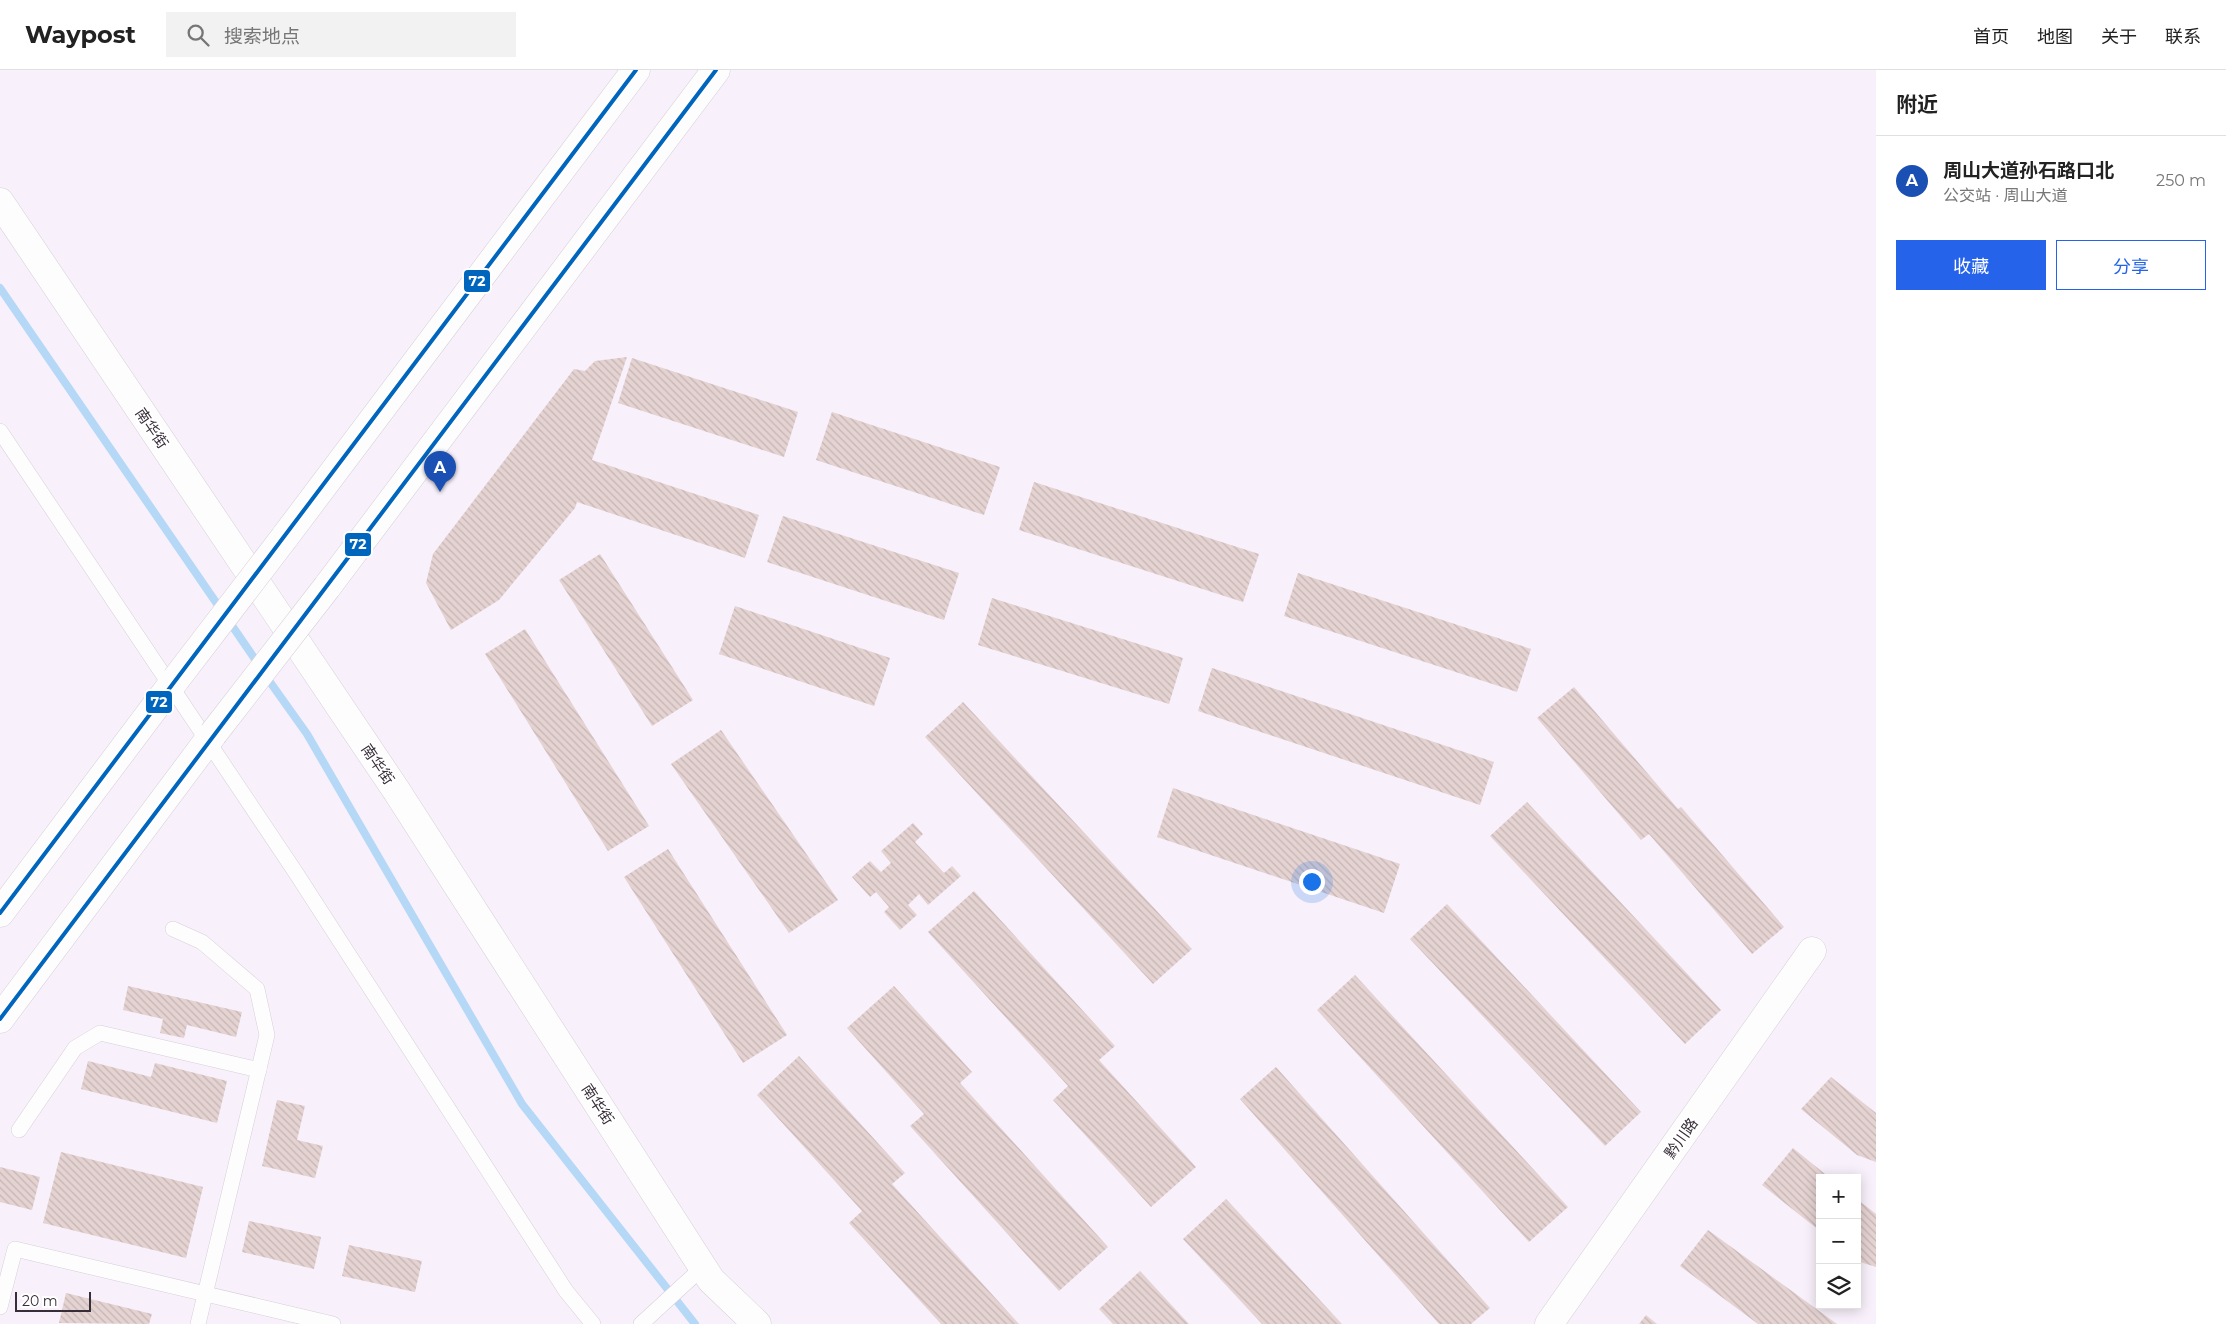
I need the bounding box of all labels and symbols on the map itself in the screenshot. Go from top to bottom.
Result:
line badge: 72 [463,269,491,293]
text: 72 [469,272,485,290]
street label: 南华街 [132,404,172,452]
pin: A [424,451,456,492]
line badge: 72 [344,532,372,557]
text: 72 [350,535,366,553]
line badge: 72 [145,690,173,714]
text: 72 [151,693,167,711]
street label: 南华街 [358,740,398,788]
your location [1299,869,1325,895]
street label: 南华街 [578,1080,618,1128]
street label: 黔川路 [1660,1114,1702,1162]
scale bar [15,1289,91,1312]

